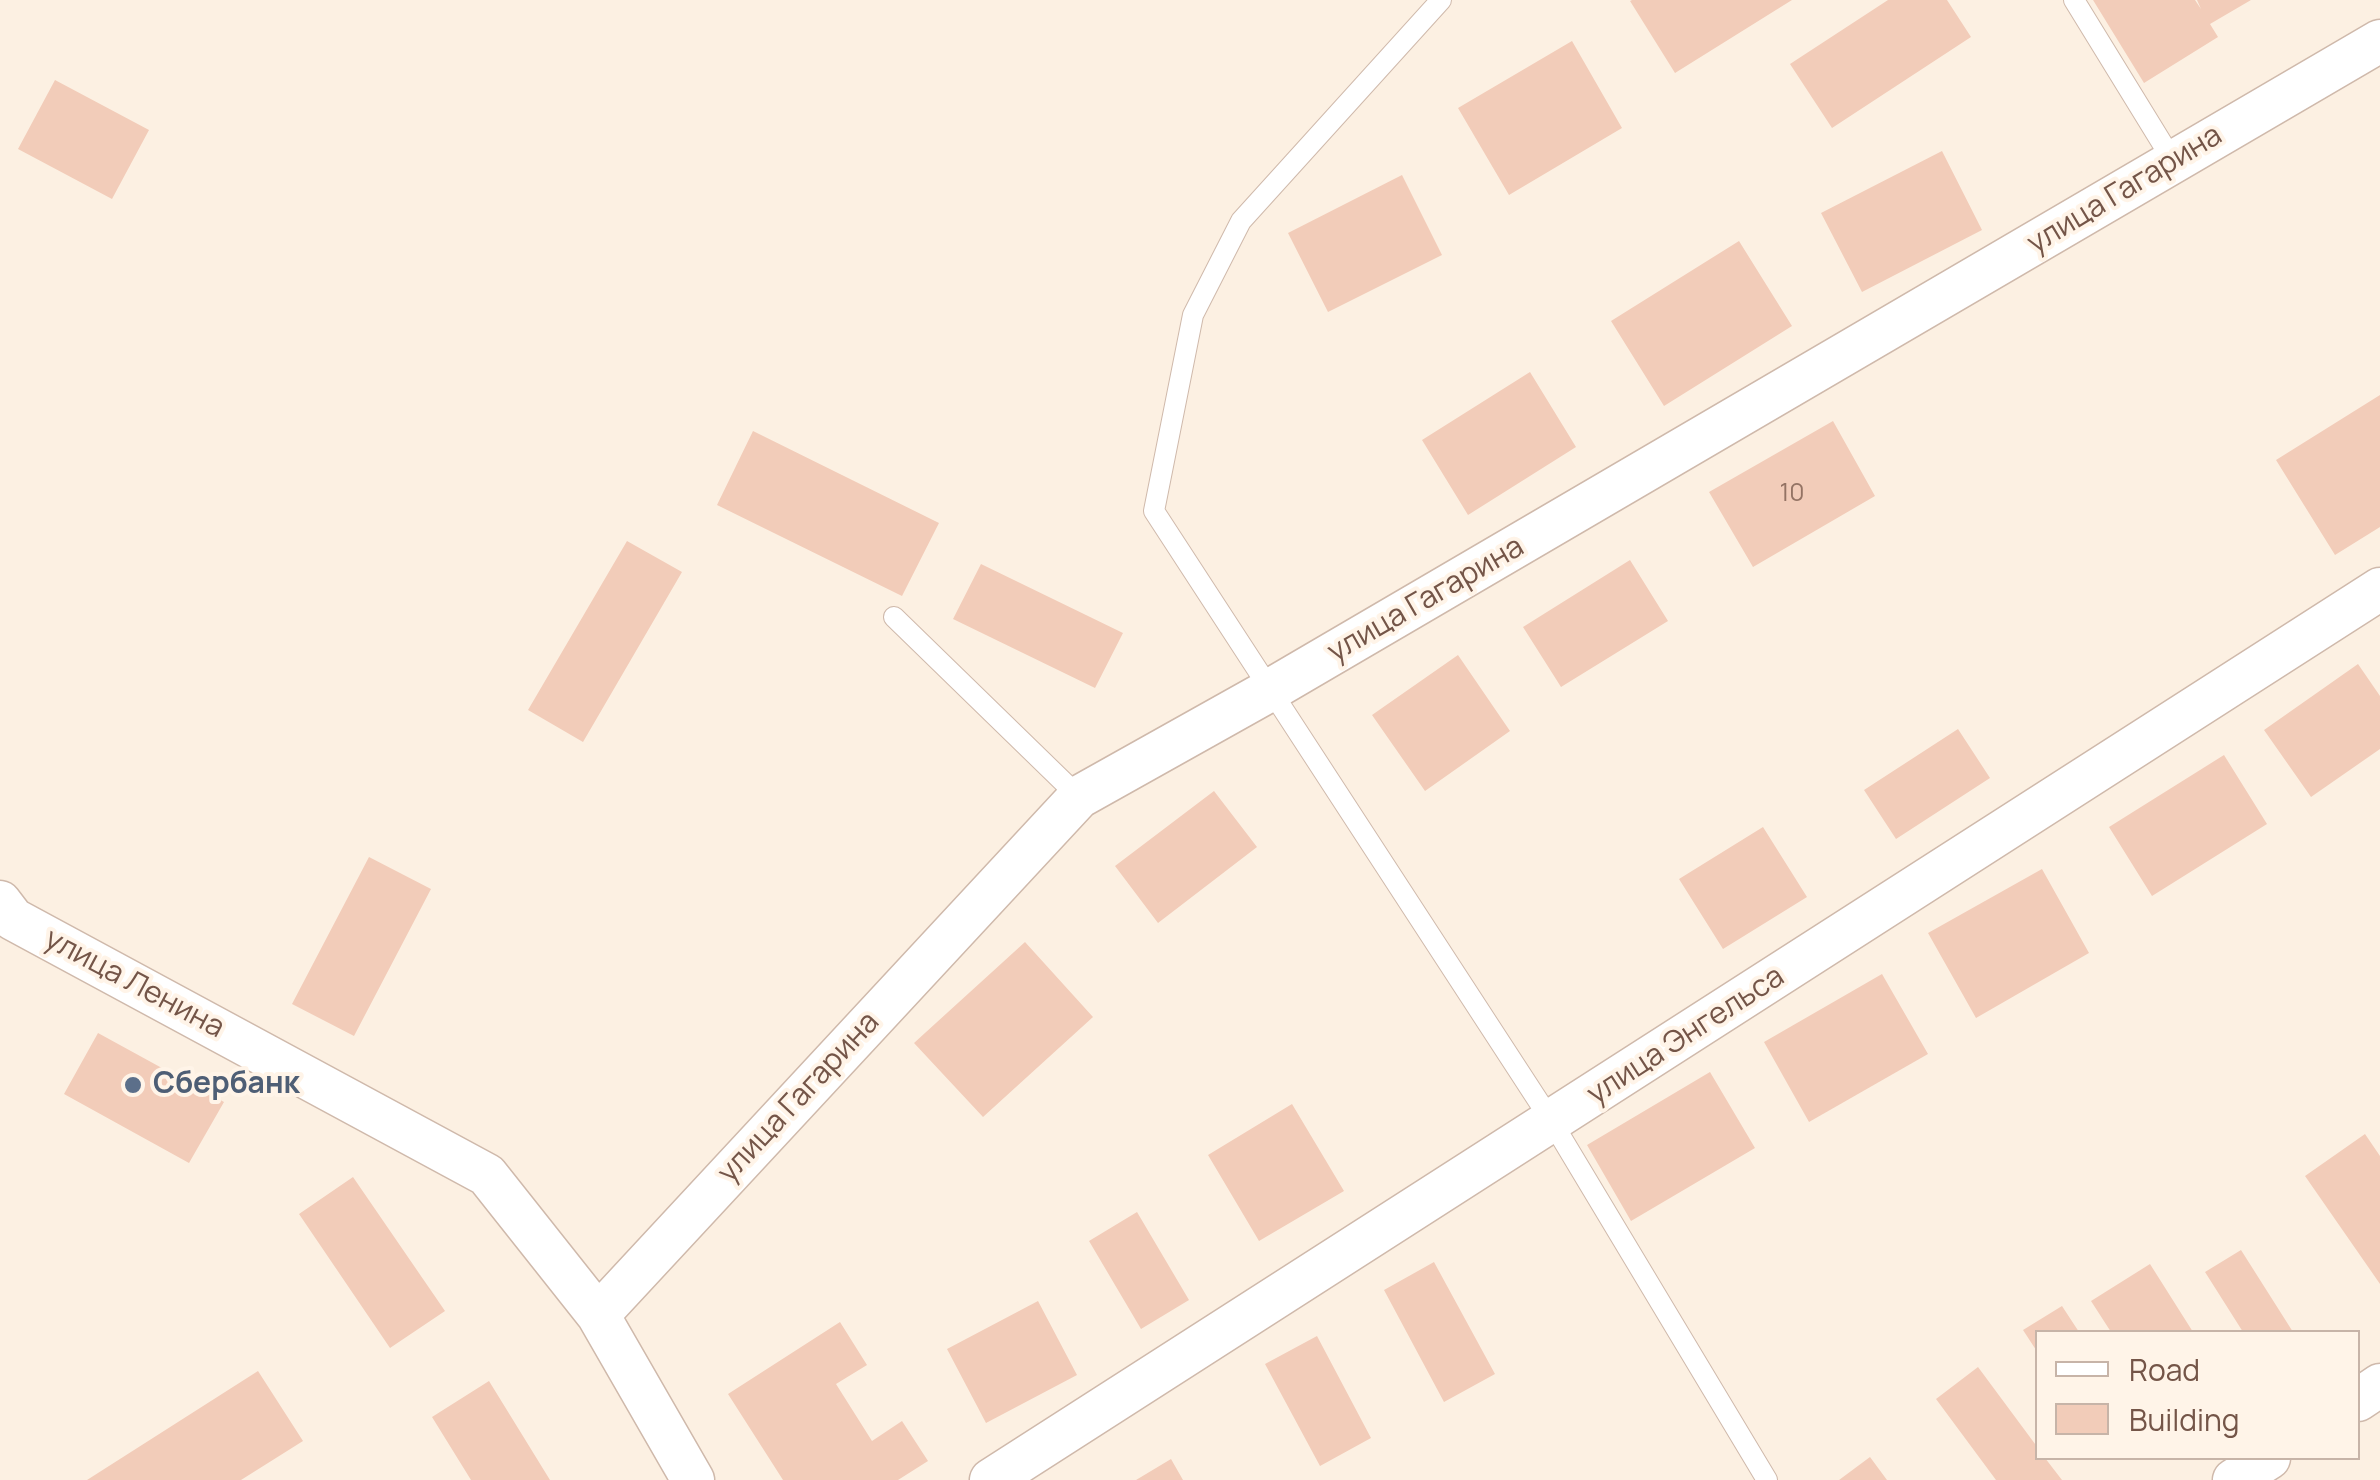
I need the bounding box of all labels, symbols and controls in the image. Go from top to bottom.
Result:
street label: улица Гагарина [2021,118,2229,262]
house number: 10 [1780,479,1804,509]
street label: улица Гагарина [1322,529,1530,671]
street label: улица Ленина [38,922,230,1046]
street label: улица Энгельса [1581,959,1791,1113]
street label: улица Гагарина [711,1005,887,1191]
place label: Сбербанк [153,1067,300,1103]
marker: Сбербанк [122,1074,144,1096]
legend [2035,1330,2360,1460]
text: Road [2129,1349,2200,1390]
text: Building [2129,1399,2240,1440]

